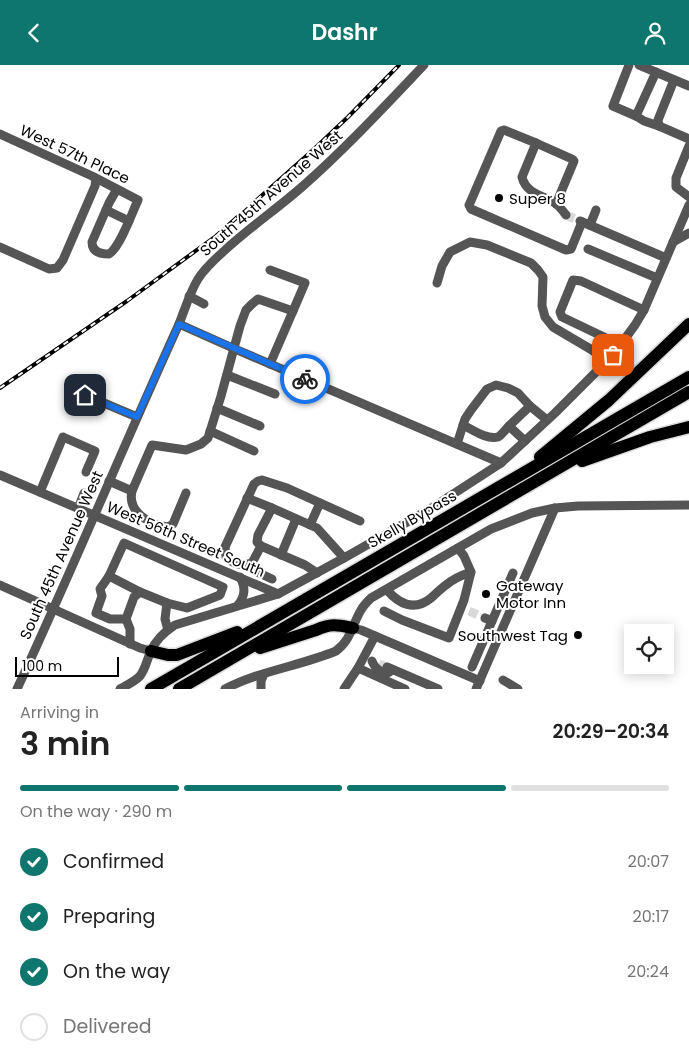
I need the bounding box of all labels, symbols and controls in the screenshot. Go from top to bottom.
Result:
text: Dashr [311,17,378,48]
icon: back [20,19,48,47]
icon: person [641,19,669,47]
street label: West 57th Place [17,119,133,189]
street label: South 45th Avenue West [195,125,347,261]
place label: Super 8 [509,188,566,209]
marker: Super 8 [493,192,505,204]
pin [592,334,634,376]
icon: bag [599,341,627,369]
courier [280,354,330,404]
icon: bike [291,365,319,393]
pin [64,374,106,416]
icon: home [71,381,99,409]
street label: South 45th Avenue West [14,467,108,643]
street label: Skelly Bypass [364,485,460,553]
street label: West 56th Street South [104,496,268,582]
place label: Gateway Motor Inn [496,575,566,613]
marker: Gateway Motor Inn [480,588,492,600]
map controls [624,624,674,674]
button: locate [624,624,674,674]
place label: Southwest Tag [458,625,568,646]
marker: Southwest Tag [572,629,584,641]
scale bar [15,654,119,677]
text: 100 m [22,656,62,676]
text: Arriving in [20,701,99,724]
text: 20:29–20:34 [553,718,669,745]
text: 3 min [20,721,110,766]
text: On the way · 290 m [20,800,172,823]
icon: check [20,848,48,876]
text: Confirmed [63,848,164,875]
text: 20:07 [628,850,669,873]
icon: check [20,903,48,931]
text: Preparing [63,903,155,930]
text: 20:17 [632,905,669,928]
icon: check [20,958,48,986]
text: On the way [63,958,170,985]
text: 20:24 [627,960,669,983]
text: Delivered [63,1013,152,1040]

